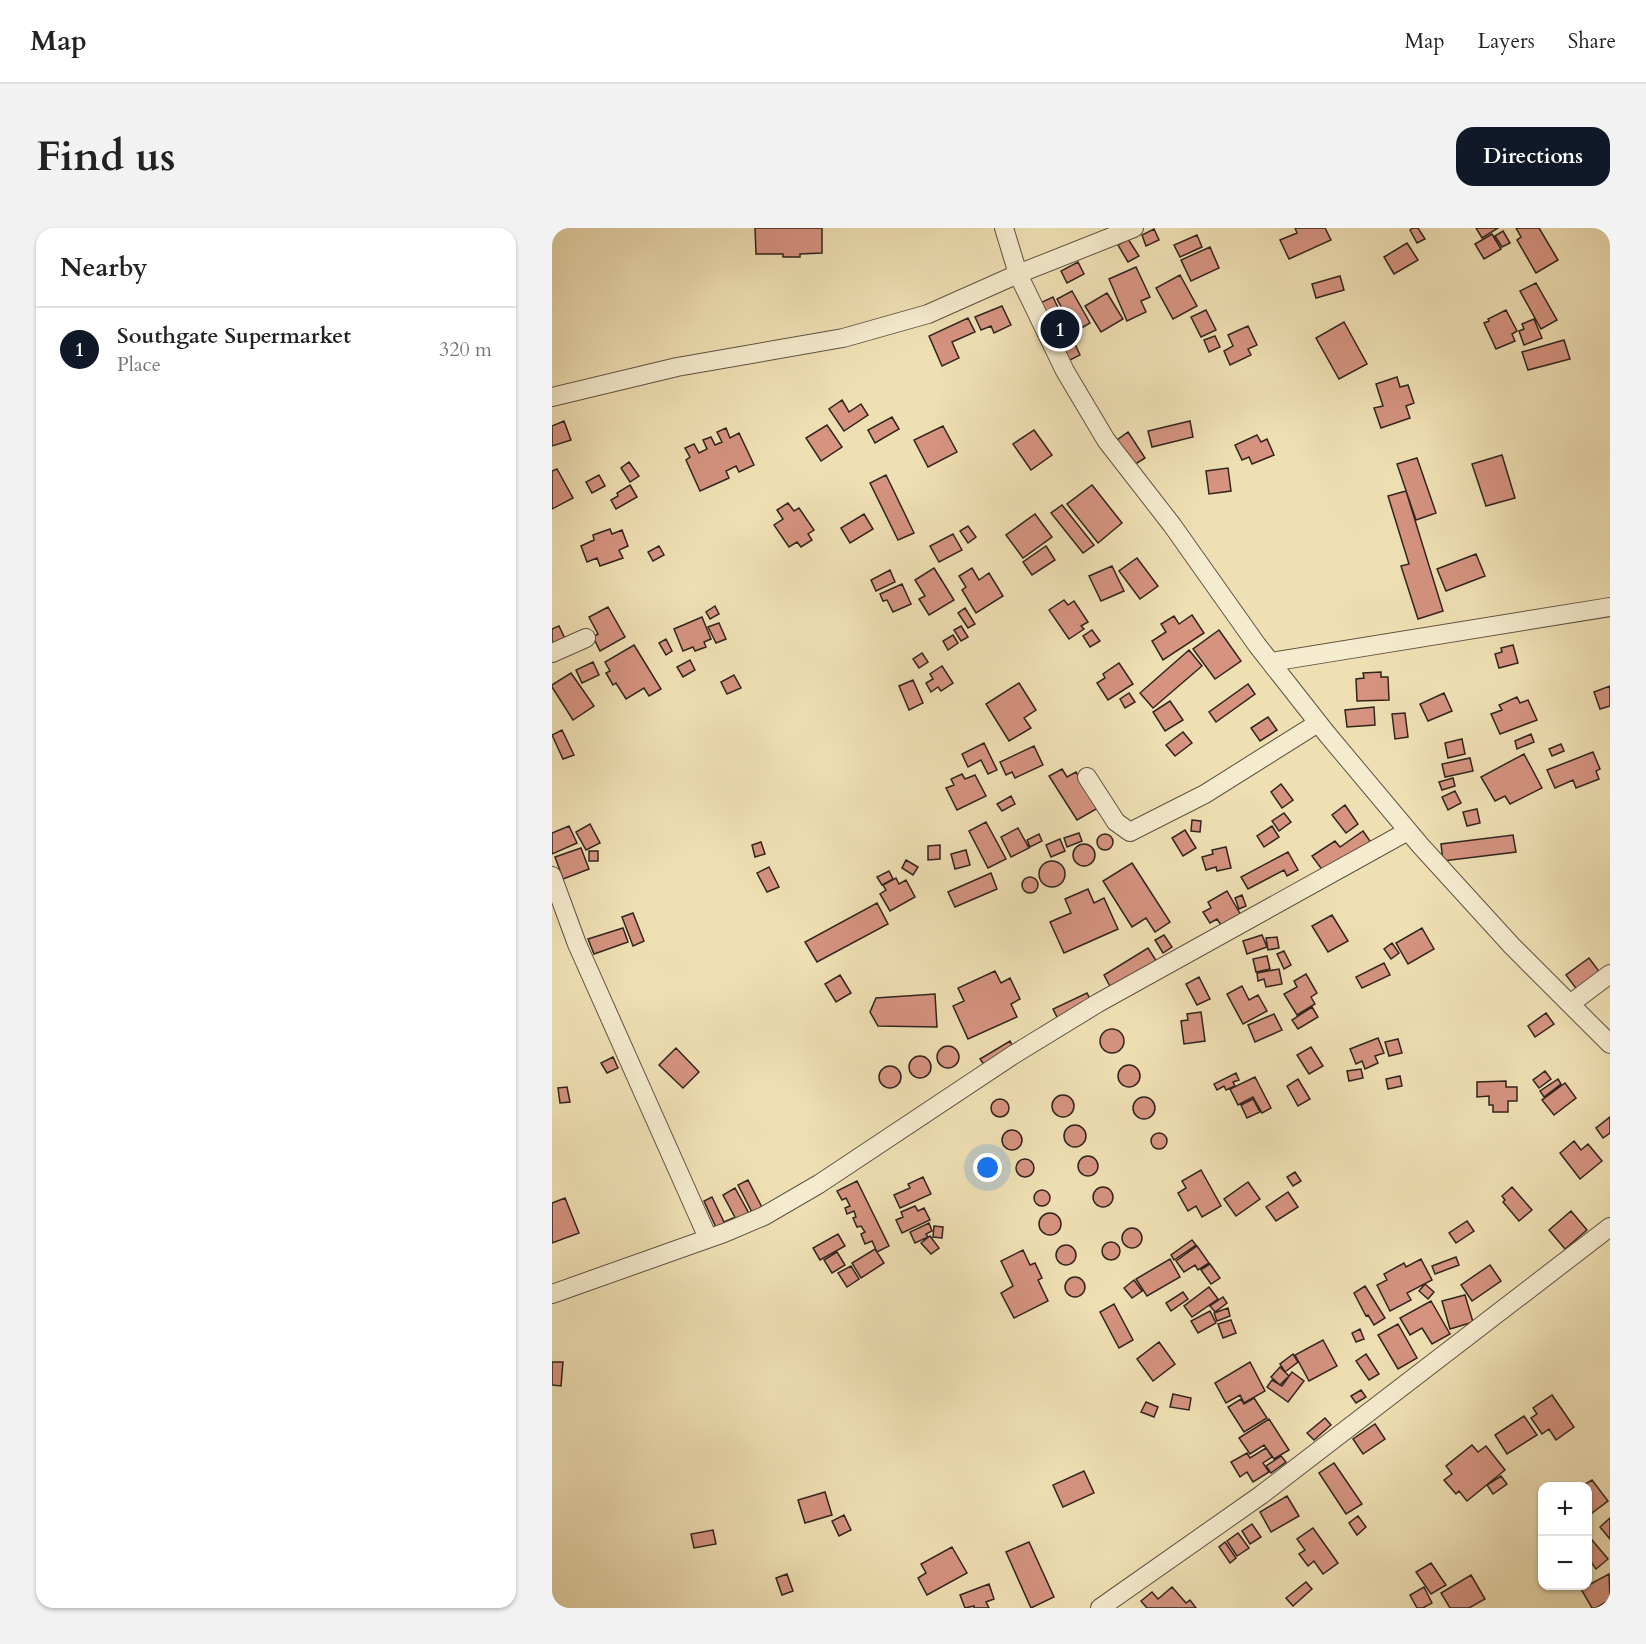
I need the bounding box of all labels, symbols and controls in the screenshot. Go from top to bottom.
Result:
text: Map [30,22,87,60]
text: Map [1405,27,1445,56]
text: Layers [1478,27,1535,56]
text: Share [1568,27,1616,56]
button: Directions [1456,127,1610,186]
text: Find us [36,128,176,185]
text: Nearby [60,250,148,285]
pin: 1 [1040,306,1080,352]
text: Southgate Supermarket [117,321,351,351]
text: 1 [74,336,85,363]
text: 320 m [439,336,492,363]
text: Place [117,351,161,378]
your location [973,1153,1002,1182]
map controls [1538,1482,1592,1590]
button: + [1538,1482,1592,1536]
button: − [1538,1536,1592,1590]

